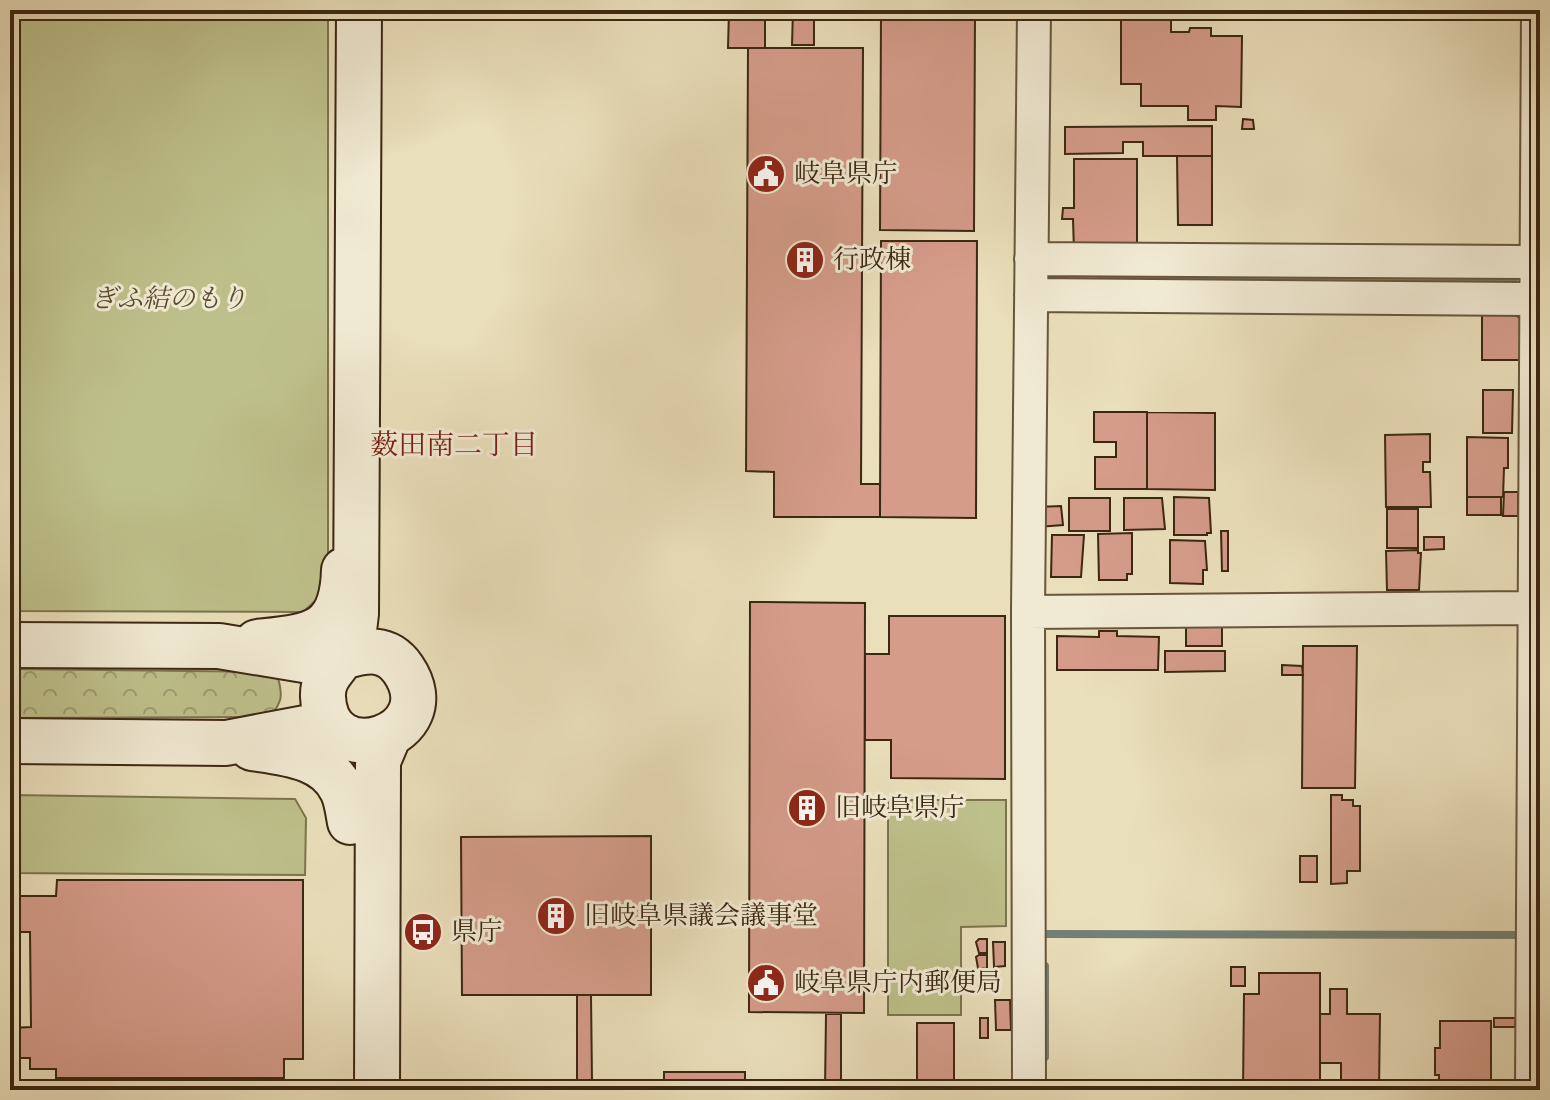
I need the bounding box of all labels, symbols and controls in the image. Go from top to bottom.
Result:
public building icon: 岐阜県庁 [745,153,787,195]
place label: 岐阜県庁 [794,158,898,190]
building icon: 行政棟 [784,239,826,281]
place label: 行政棟 [833,244,911,276]
park label: ぎふ結のもり [91,283,247,315]
district label: 薮田南二丁目 [370,428,538,463]
building icon: 旧岐阜県庁 [786,787,828,829]
place label: 旧岐阜県庁 [835,792,965,824]
building icon: 旧岐阜県議会議事堂 [535,895,577,937]
place label: 旧岐阜県議会議事堂 [584,900,818,932]
bus stop icon: 県庁 [402,911,444,953]
place label: 県庁 [451,916,503,948]
public building icon: 岐阜県庁内郵便局 [745,962,787,1004]
place label: 岐阜県庁内郵便局 [794,967,1002,999]

